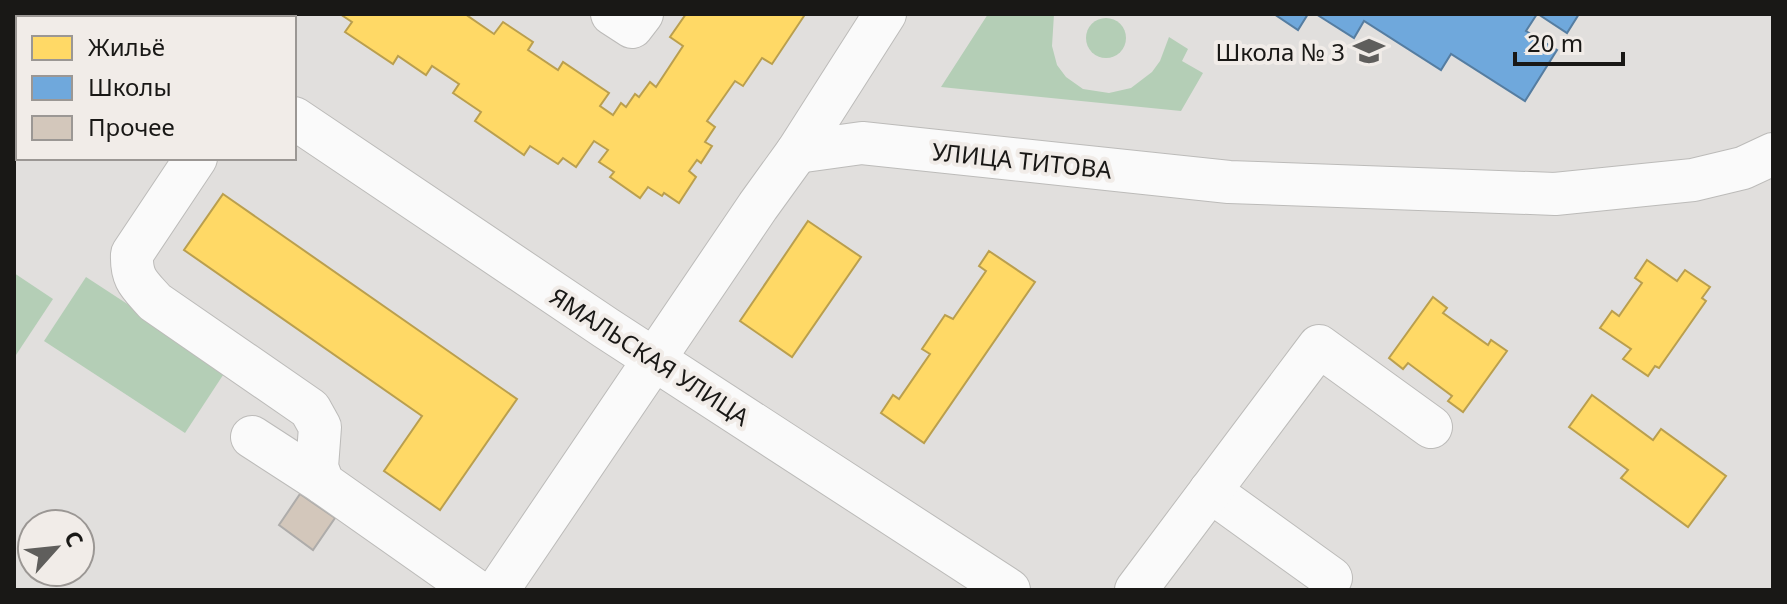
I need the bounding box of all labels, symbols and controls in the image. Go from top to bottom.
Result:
legend [16,16,296,160]
scale bar [1515,16,1623,66]
text: 20 m [1527,26,1583,59]
text: Жильё [88,30,165,63]
school or university icon: Школа № 3 [1352,34,1386,68]
place label: Школа № 3 [1216,35,1345,68]
text: Школы [88,70,172,103]
text: Прочее [88,110,175,143]
street label: УЛИЦА ТИТОВА [931,134,1114,186]
street label: ЯМАЛЬСКАЯ УЛИЦА [544,279,757,433]
north arrow [16,508,96,588]
text: С [58,525,91,552]

